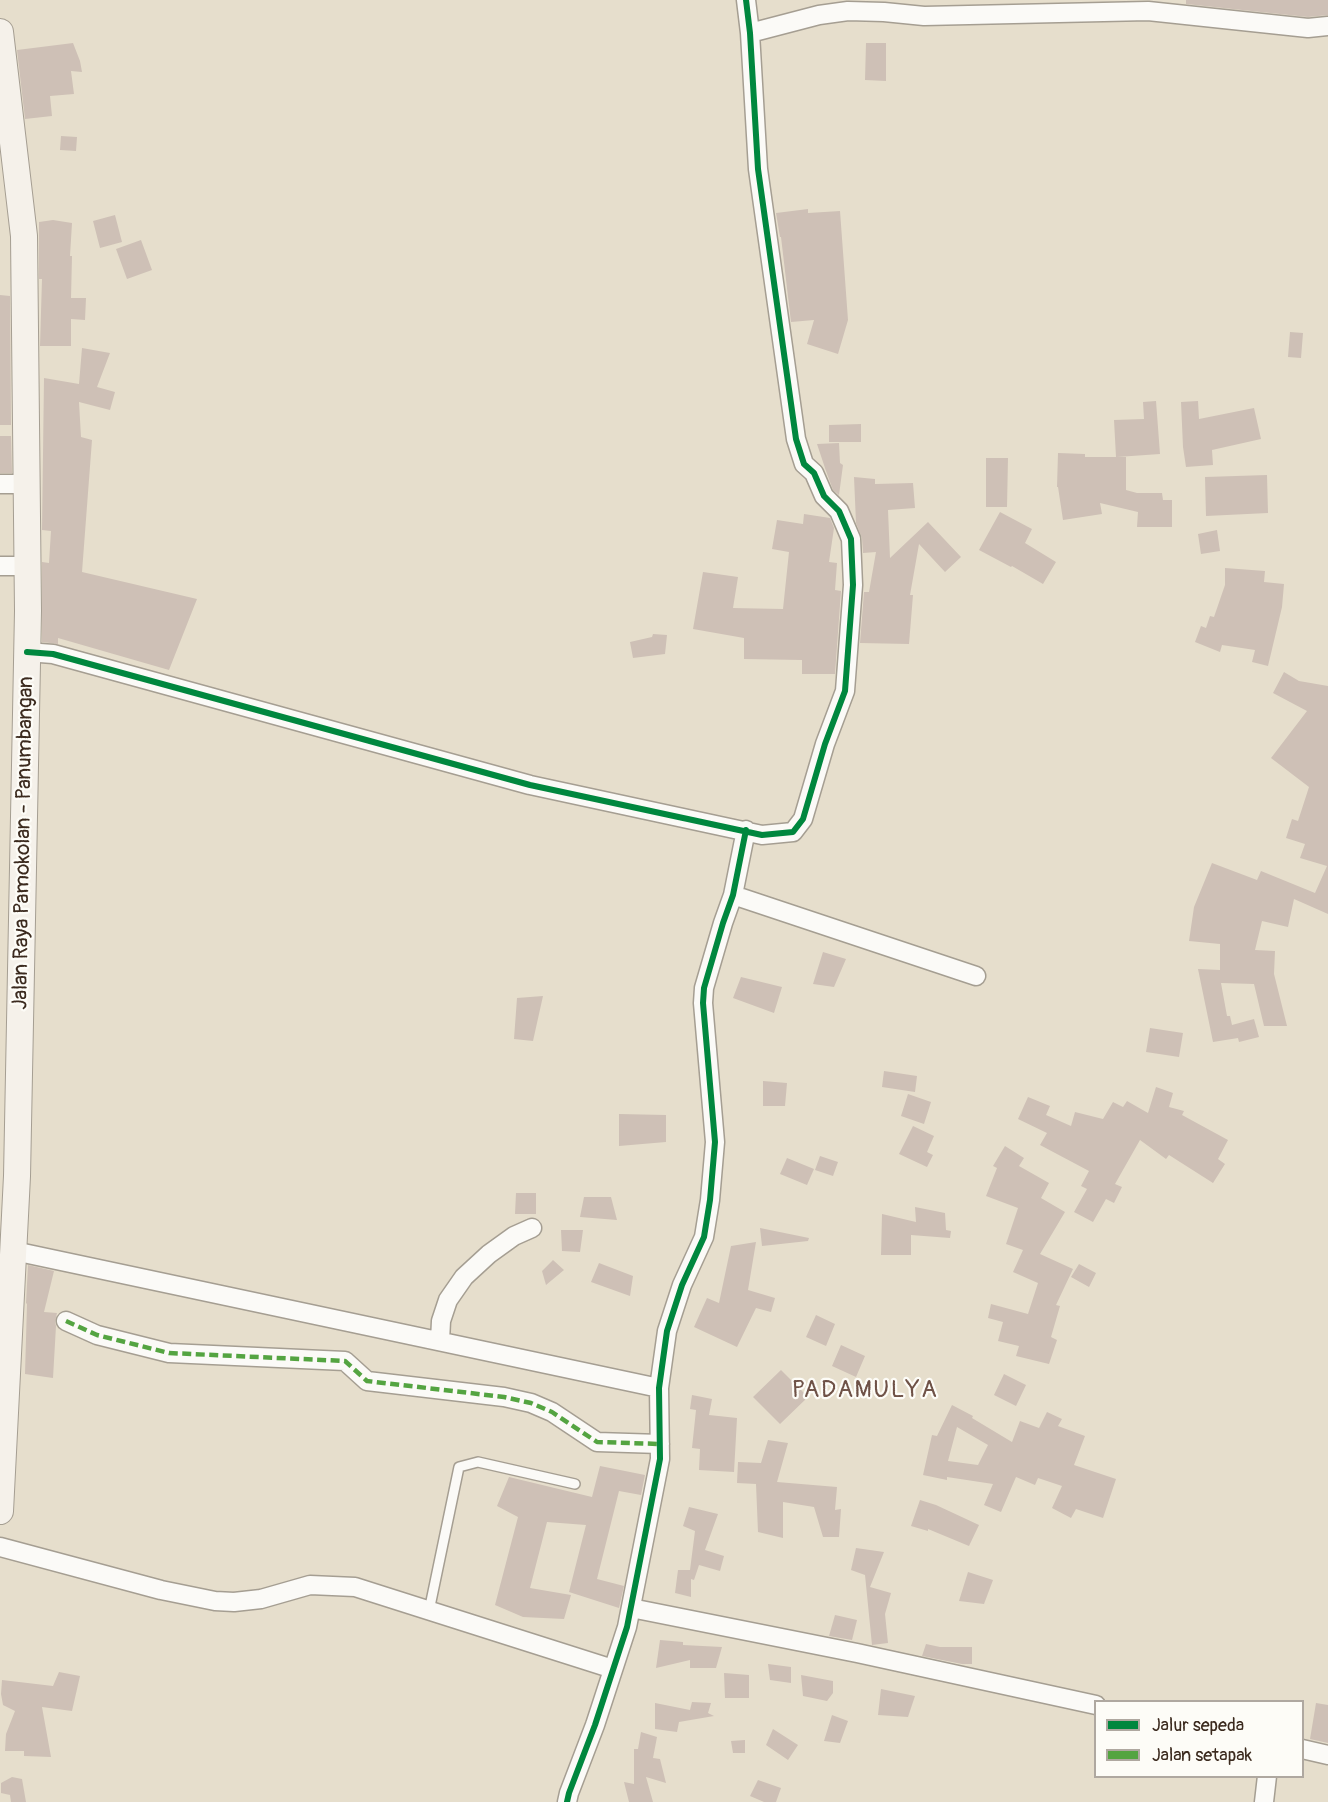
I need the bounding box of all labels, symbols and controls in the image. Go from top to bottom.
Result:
street label: Jalan Raya Pamokolan - Panumbangan [8,676,40,1010]
district label: PADAMULYA [792,1377,938,1405]
legend [1094,1700,1304,1778]
text: Jalur sepeda [1152,1714,1244,1737]
text: Jalan setapak [1152,1744,1252,1767]

